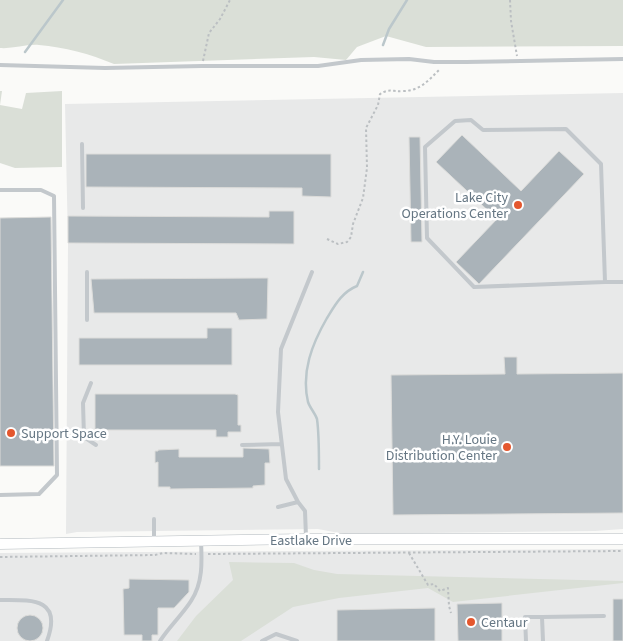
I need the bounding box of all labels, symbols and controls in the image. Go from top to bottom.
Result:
place label: Lake City Operations Center [402,188,508,224]
marker: Lake City Operations Center [512,199,524,211]
place label: Support Space [21,424,107,444]
marker: Support Space [5,427,17,439]
place label: H.Y. Louie Distribution Center [386,430,497,466]
marker: H.Y. Louie Distribution Center [501,441,513,453]
street label: Eastlake Drive [270,531,352,551]
place label: Centaur [481,613,528,633]
marker: Centaur [465,616,477,628]

